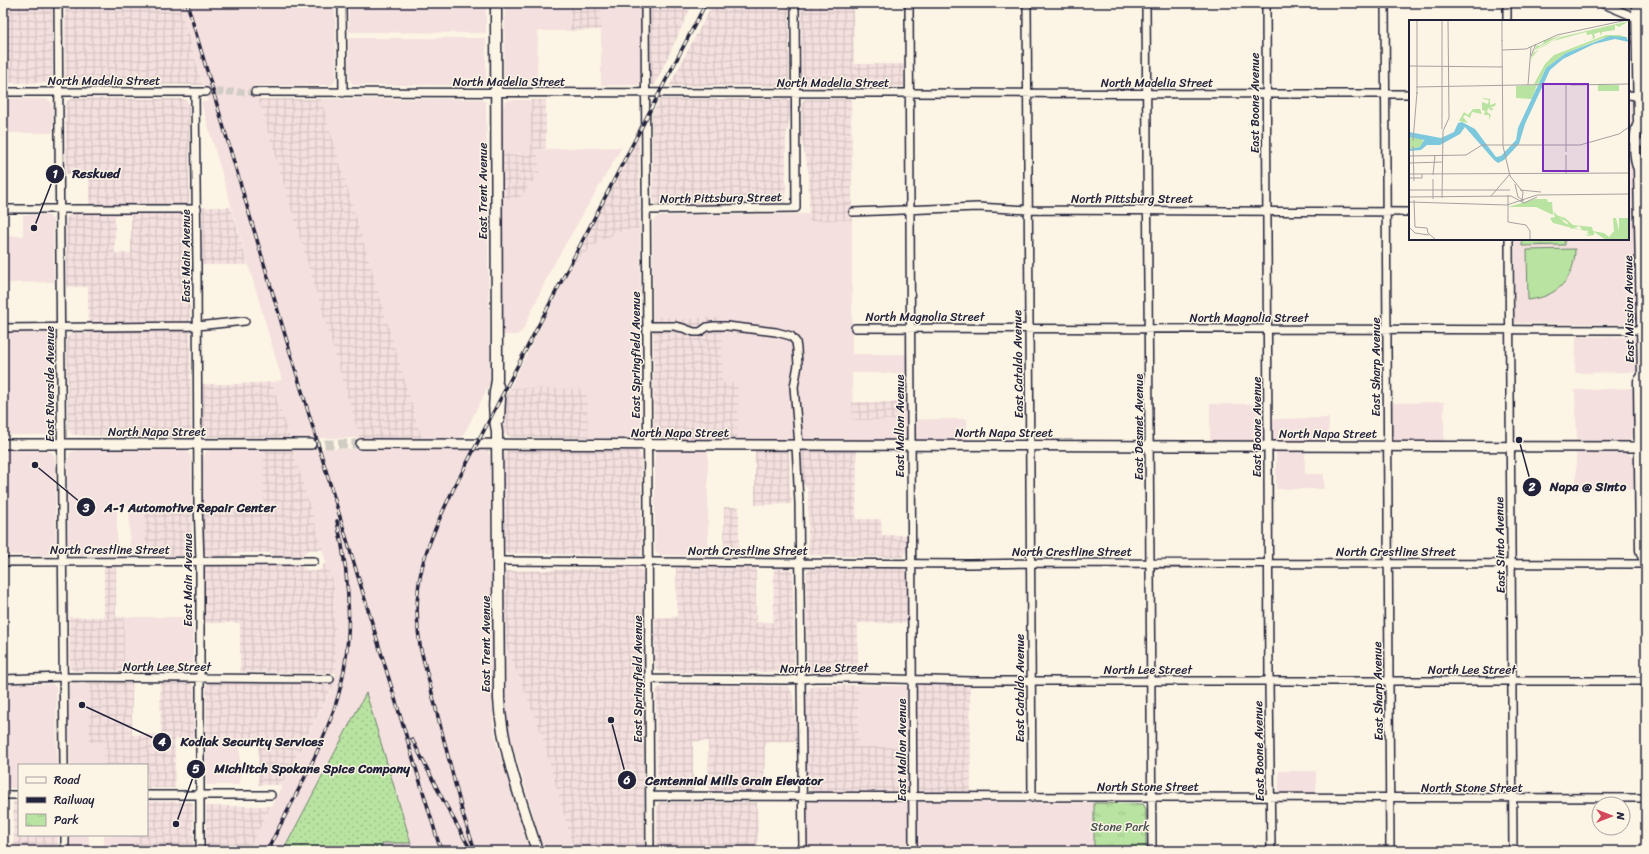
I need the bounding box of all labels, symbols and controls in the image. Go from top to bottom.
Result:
inset map [1409,20,1629,240]
street label: East Boone Avenue [1244,53,1266,153]
street label: North Madelia Street [48,70,160,92]
street label: North Madelia Street [453,71,565,93]
street label: North Madelia Street [777,72,889,94]
street label: North Madelia Street [1101,72,1213,94]
street label: East Trent Avenue [472,143,494,239]
callout: Reskued [45,161,128,186]
text: Reskued [71,162,121,185]
text: 1 [52,163,58,185]
street label: North Pittsburg Street [660,186,782,210]
street label: North Pittsburg Street [1071,188,1193,210]
street label: East Main Avenue [175,209,197,303]
street label: East Mission Avenue [1617,255,1641,363]
street label: East Springfield Avenue [625,291,647,419]
street label: North Magnolia Street [865,306,986,328]
street label: North Magnolia Street [1189,307,1310,329]
street label: East Cataldo Avenue [1006,310,1030,418]
street label: East Sharp Avenue [1365,317,1387,417]
street label: East Riverside Avenue [39,326,61,442]
street label: East Mallon Avenue [889,374,911,478]
street label: East Desmet Avenue [1128,374,1150,480]
street label: East Boone Avenue [1246,377,1268,477]
street label: North Napa Street [108,421,206,443]
street label: North Napa Street [631,422,729,444]
street label: North Napa Street [955,422,1053,444]
street label: North Napa Street [1279,423,1377,445]
callout: Napa @ Sinto [1522,474,1635,499]
text: Napa @ Sinto [1549,475,1627,498]
text: 2 [1528,476,1536,498]
callout: A-1 Automotive Repair Center [76,495,284,520]
text: A-1 Automotive Repair Center [103,496,277,519]
street label: East Sinto Avenue [1488,496,1512,593]
text: 3 [82,497,90,519]
street label: East Main Avenue [177,533,199,627]
street label: North Crestline Street [50,539,170,561]
street label: North Crestline Street [688,540,808,562]
street label: North Crestline Street [1012,541,1132,563]
street label: North Crestline Street [1336,541,1456,563]
street label: East Trent Avenue [475,596,497,692]
street label: East Springfield Avenue [627,615,649,743]
street label: East Cataldo Avenue [1009,634,1031,742]
street label: East Sharp Avenue [1366,641,1390,741]
street label: North Lee Street [123,656,212,678]
street label: North Lee Street [780,656,870,680]
street label: North Lee Street [1104,659,1193,681]
street label: North Lee Street [1428,659,1517,681]
street label: East Mallon Avenue [891,698,913,802]
street label: East Boone Avenue [1247,700,1271,802]
callout: Kodiak Security Services [152,729,331,754]
text: Kodiak Security Services [179,730,325,753]
text: 4 [157,731,166,753]
callout: Michlitch Spokane Spice Company [186,756,418,781]
text: Michlitch Spokane Spice Company [213,757,410,780]
text: 5 [192,758,200,780]
legend [18,764,148,836]
callout: Centennial Mills Grain Elevator [617,768,830,793]
text: Road [54,769,81,791]
text: 6 [623,769,631,791]
text: Centennial Mills Grain Elevator [644,769,825,792]
street label: North Stone Street [1097,776,1199,798]
street label: North Stone Street [1421,777,1523,799]
text: Railway [54,789,95,811]
north arrow [1591,796,1631,836]
text: Park [54,809,79,831]
text: N [1611,811,1630,820]
park label: Stone Park [1091,816,1150,838]

